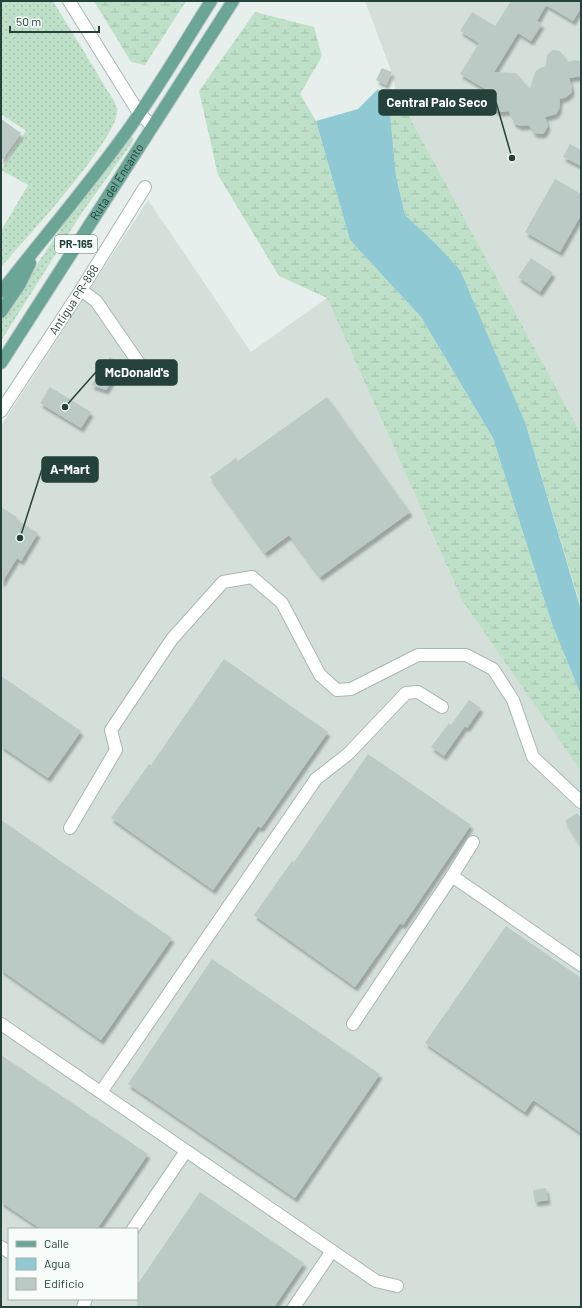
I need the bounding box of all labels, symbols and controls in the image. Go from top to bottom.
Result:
scale bar [10,8,99,34]
text: 50 m [16,14,41,28]
callout: Central Palo Seco [379,90,496,115]
text: Central Palo Seco [386,94,488,110]
street label: Ruta del Encanto [86,141,146,222]
road number: PR-165 [55,235,97,253]
street label: Antigua PR-888 [45,262,101,337]
callout: McDonald's [96,360,177,385]
text: McDonald's [105,364,170,380]
callout: A-Mart [42,457,98,482]
text: A-Mart [50,461,90,477]
legend [8,1228,138,1300]
text: Calle [44,1236,69,1250]
text: Agua [44,1256,70,1270]
text: Edificio [44,1276,84,1290]

